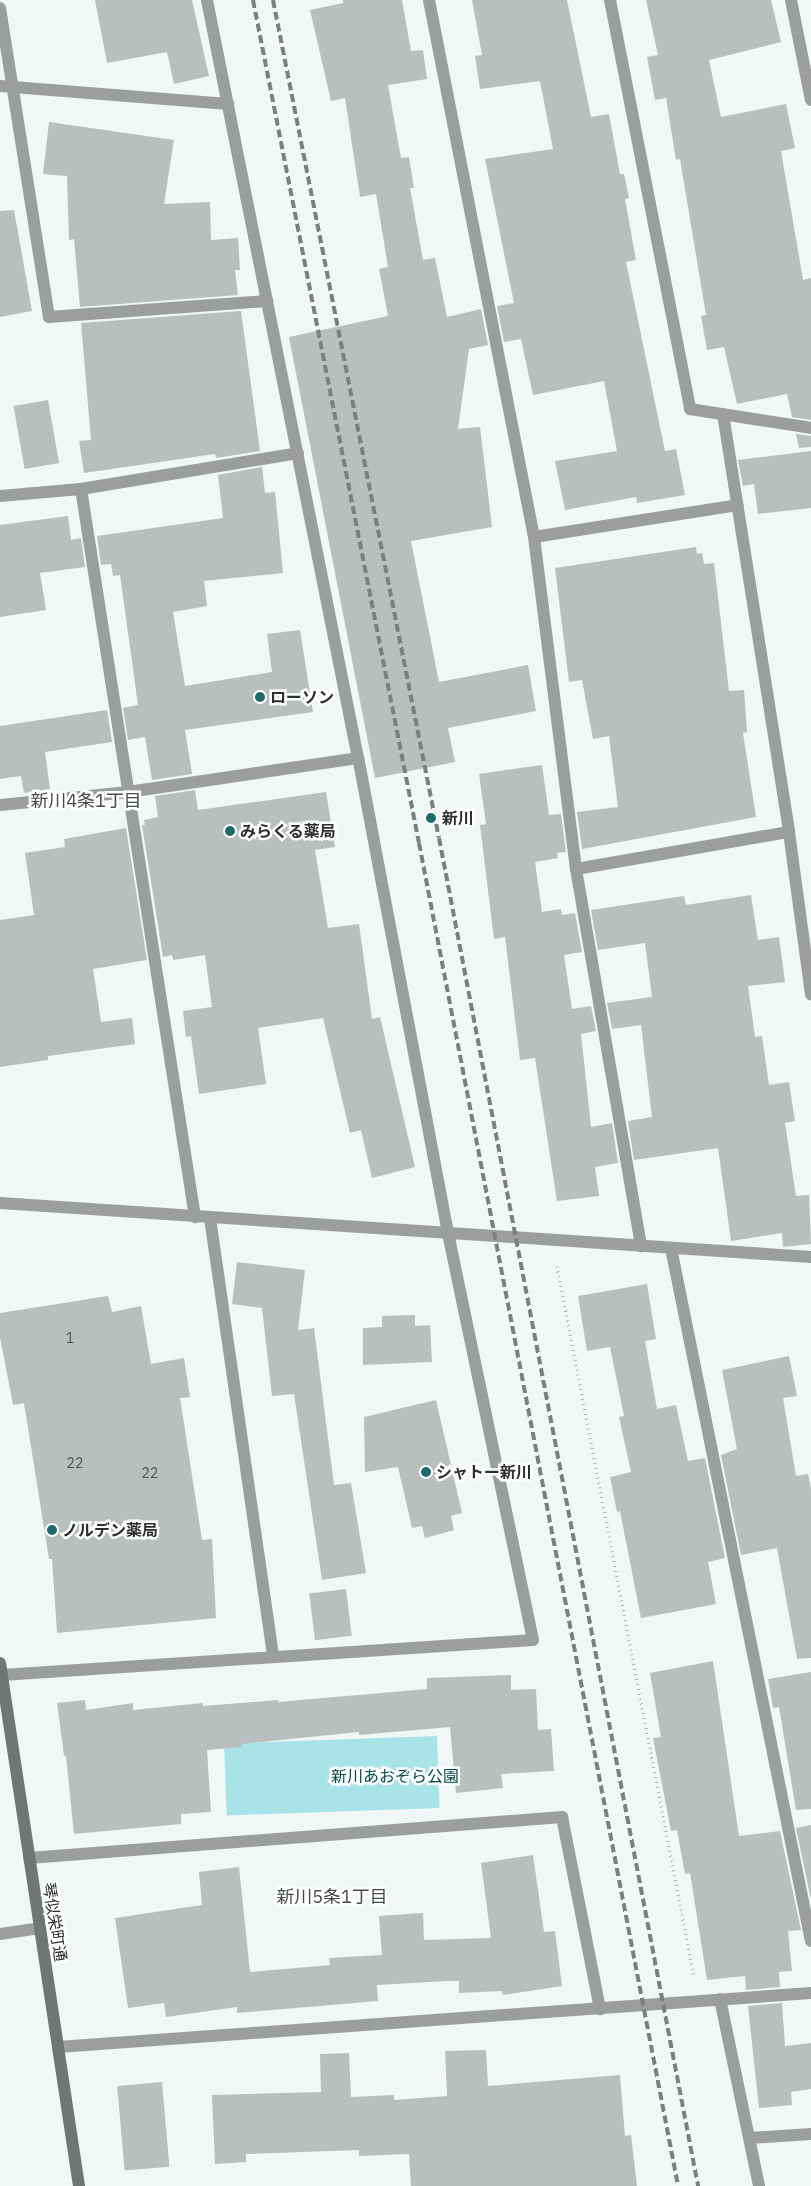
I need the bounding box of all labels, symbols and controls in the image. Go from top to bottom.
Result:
place label: ローソン [270,687,334,707]
marker: ローソン [254,691,266,703]
district label: 新川4条1丁目 [30,790,142,812]
place label: 新川 [442,808,474,828]
marker: 新川 [424,811,438,825]
place label: みらくる薬局 [240,821,336,841]
marker: みらくる薬局 [224,825,236,837]
house number: 1 [66,1330,74,1346]
house number: 22 [67,1455,83,1471]
place label: シャトー新川 [436,1462,532,1482]
house number: 22 [142,1465,158,1481]
marker: シャトー新川 [420,1466,432,1478]
place label: ノルデン薬局 [62,1520,158,1540]
marker: ノルデン薬局 [46,1524,58,1536]
park label: 新川あおぞら公園 [331,1766,459,1786]
street label: 琴似栄町通 [39,1881,71,1963]
district label: 新川5条1丁目 [276,1886,388,1908]

